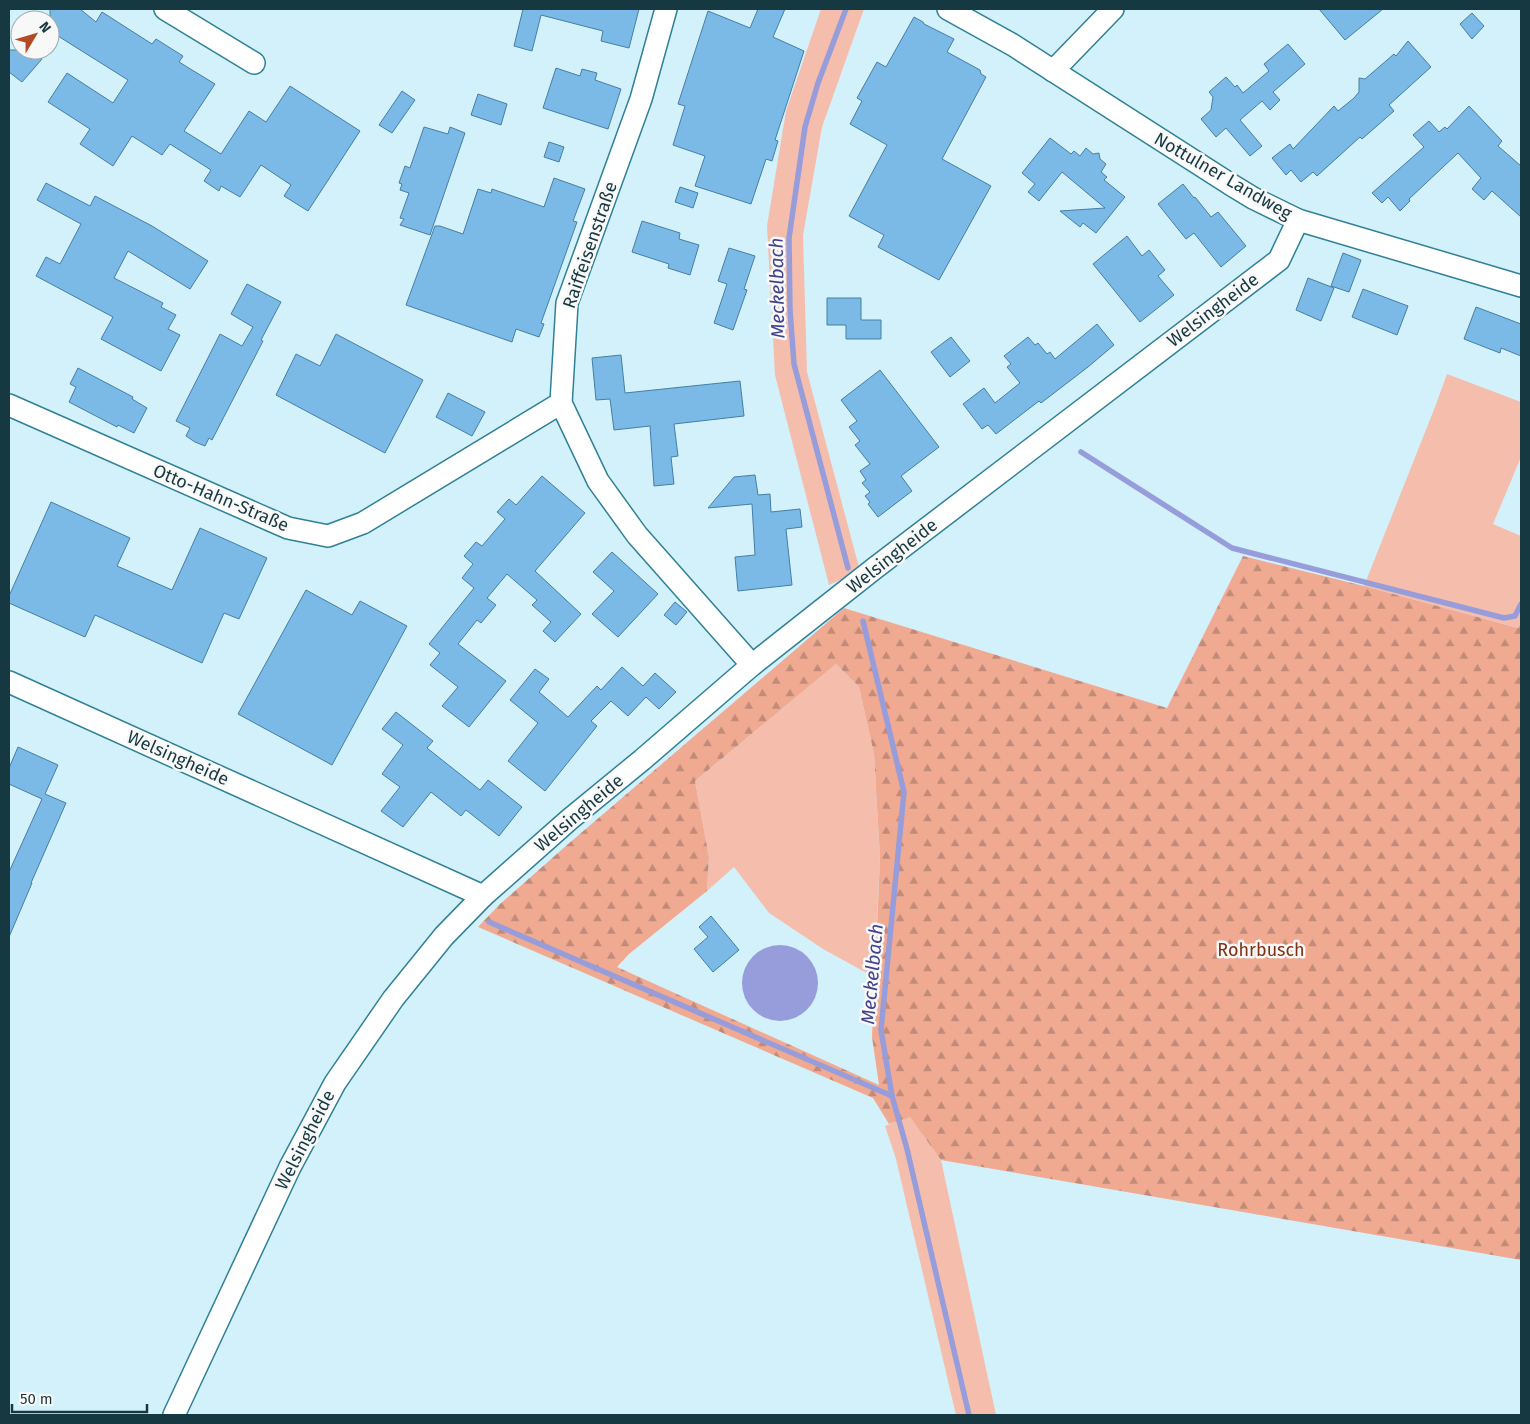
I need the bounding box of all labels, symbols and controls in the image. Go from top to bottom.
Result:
north arrow [10,10,60,60]
text: N [35,18,54,36]
street label: Nottulner Landweg [1150,128,1296,225]
street label: Raiffeisenstraße [558,179,622,311]
water label: Meckelbach [765,237,789,339]
street label: Welsingheide [1163,268,1263,352]
street label: Otto-Hahn-Straße [150,459,292,537]
street label: Welsingheide [842,514,942,598]
street label: Welsingheide [124,726,232,790]
street label: Welsingheide [530,769,628,857]
water label: Meckelbach [856,923,888,1025]
park label: Rohrbusch [1217,939,1305,961]
street label: Welsingheide [270,1086,340,1194]
scale bar [12,1382,148,1414]
text: 50 m [20,1390,53,1408]

